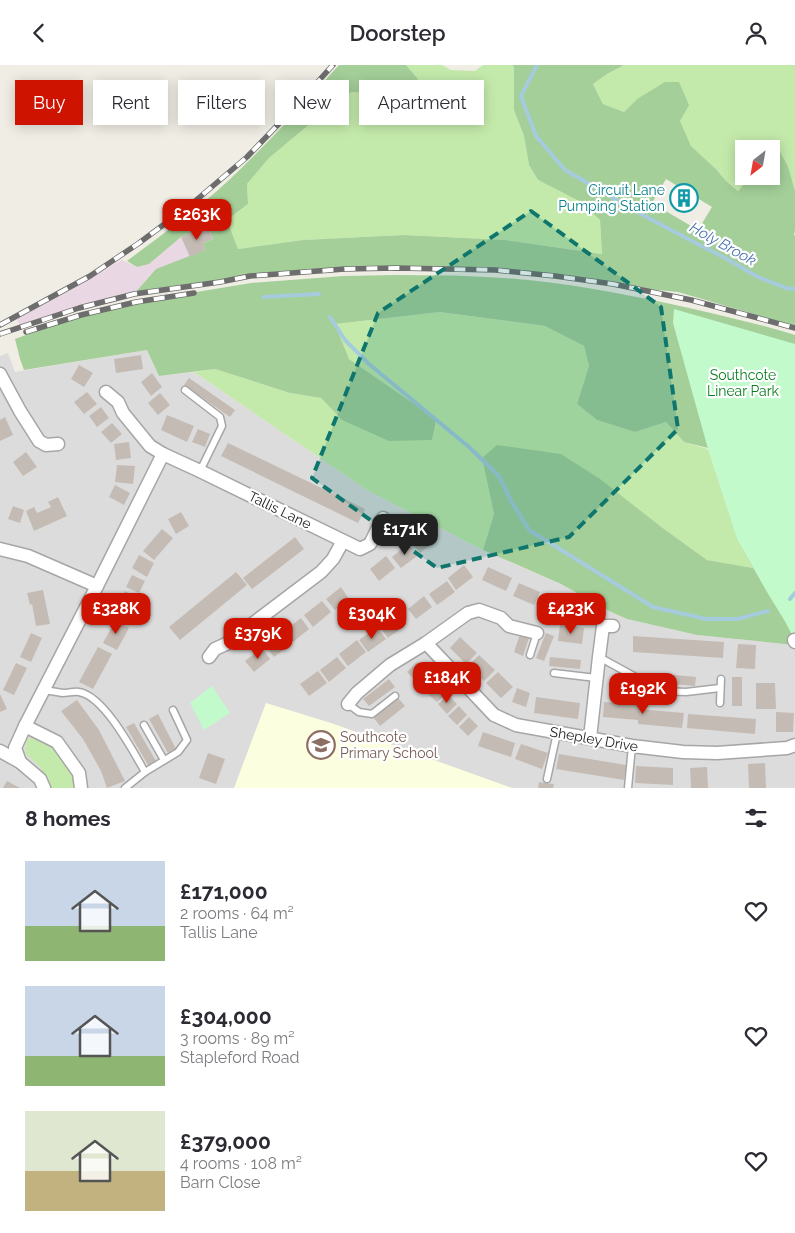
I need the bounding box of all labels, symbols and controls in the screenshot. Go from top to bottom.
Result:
icon: back [25,19,53,47]
icon: person [742,19,770,47]
text: Doorstep [349,20,446,46]
chip: Buy [15,80,83,125]
chip: Rent [93,80,168,125]
chip: Filters [178,80,265,125]
chip: New [275,80,349,125]
chip: Apartment [359,80,484,125]
north arrow [735,140,780,185]
map controls [735,140,780,185]
place label: Circuit Lane Pumping Station [558,182,665,214]
building icon: Circuit Lane Pumping Station [669,183,699,213]
pin: £263K [162,199,232,241]
text: £263K [173,205,221,224]
water label: Holy Brook [687,218,759,270]
park label: Southcote Linear Park [707,367,780,399]
street label: Tallis Lane [246,488,314,532]
pin: £171K [370,513,440,556]
text: £171K [383,520,427,539]
pin: £328K [81,593,151,635]
pin: £423K [536,593,606,635]
pin: £304K [337,597,407,640]
text: £328K [92,599,140,618]
text: £423K [548,599,594,618]
text: £304K [348,604,396,623]
pin: £379K [223,617,293,660]
text: £379K [235,624,281,643]
pin: £184K [412,661,482,704]
text: £184K [424,668,470,687]
pin: £192K [608,673,678,715]
text: £192K [620,679,666,698]
street label: Shepley Drive [549,723,639,755]
place label: Southcote Primary School [340,729,438,761]
school or university icon: Southcote Primary School [306,730,336,760]
icon: filters [742,804,770,832]
text: 8 homes [25,806,111,831]
text: £171,000 [180,879,268,904]
icon: home [65,881,125,941]
icon: heart [742,897,770,925]
text: 2 rooms · 64 m² [180,904,294,923]
text: Tallis Lane [180,923,258,942]
text: £304,000 [180,1004,272,1029]
icon: home [65,1006,125,1066]
icon: heart [742,1022,770,1050]
text: 3 rooms · 89 m² [180,1029,295,1048]
text: Stapleford Road [180,1048,300,1067]
text: £379,000 [180,1129,271,1154]
icon: home [65,1131,125,1191]
icon: heart [742,1147,770,1175]
text: 4 rooms · 108 m² [180,1154,302,1173]
text: Barn Close [180,1173,260,1192]

